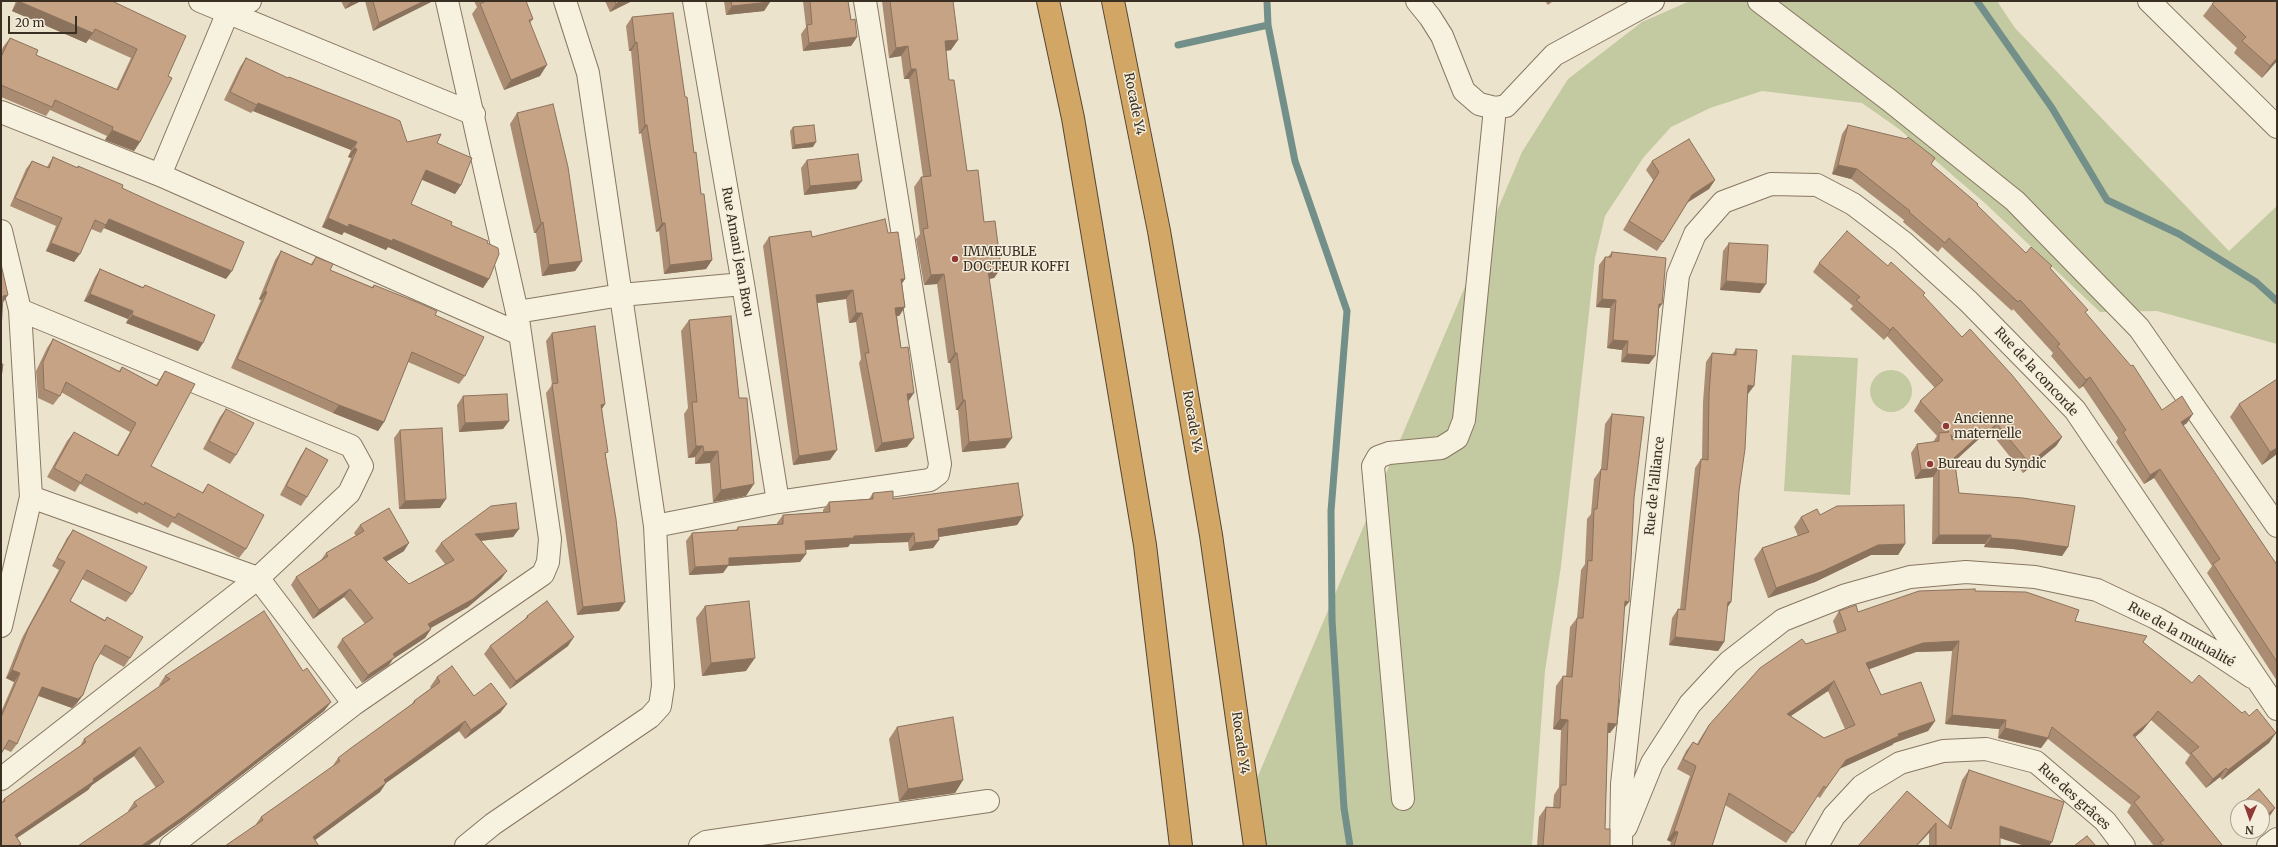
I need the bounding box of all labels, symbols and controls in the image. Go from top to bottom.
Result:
scale bar [10,8,79,34]
text: 20 m [15,15,44,30]
street label: Rocade Y4 [1120,71,1148,137]
street label: Rue Amani Jean Brou [718,186,756,318]
place label: IMMEUBLE DOCTEUR KOFFI [963,244,1070,275]
marker: IMMEUBLE DOCTEUR KOFFI [950,254,960,264]
street label: Rue de la concorde [1991,324,2081,420]
street label: Rocade Y4 [1179,389,1205,455]
place label: Ancienne maternelle [1954,411,2021,442]
marker: Ancienne maternelle [1941,421,1951,431]
street label: Rue de l'alliance [1642,436,1668,536]
place label: Bureau du Syndic [1938,456,2046,472]
marker: Bureau du Syndic [1925,459,1935,469]
street label: Rue de la mutualité [2125,599,2237,671]
street label: Rocade Y4 [1228,711,1252,775]
street label: Rue des grâces [2035,761,2113,833]
north arrow [2230,799,2270,839]
text: N [2245,823,2254,837]

